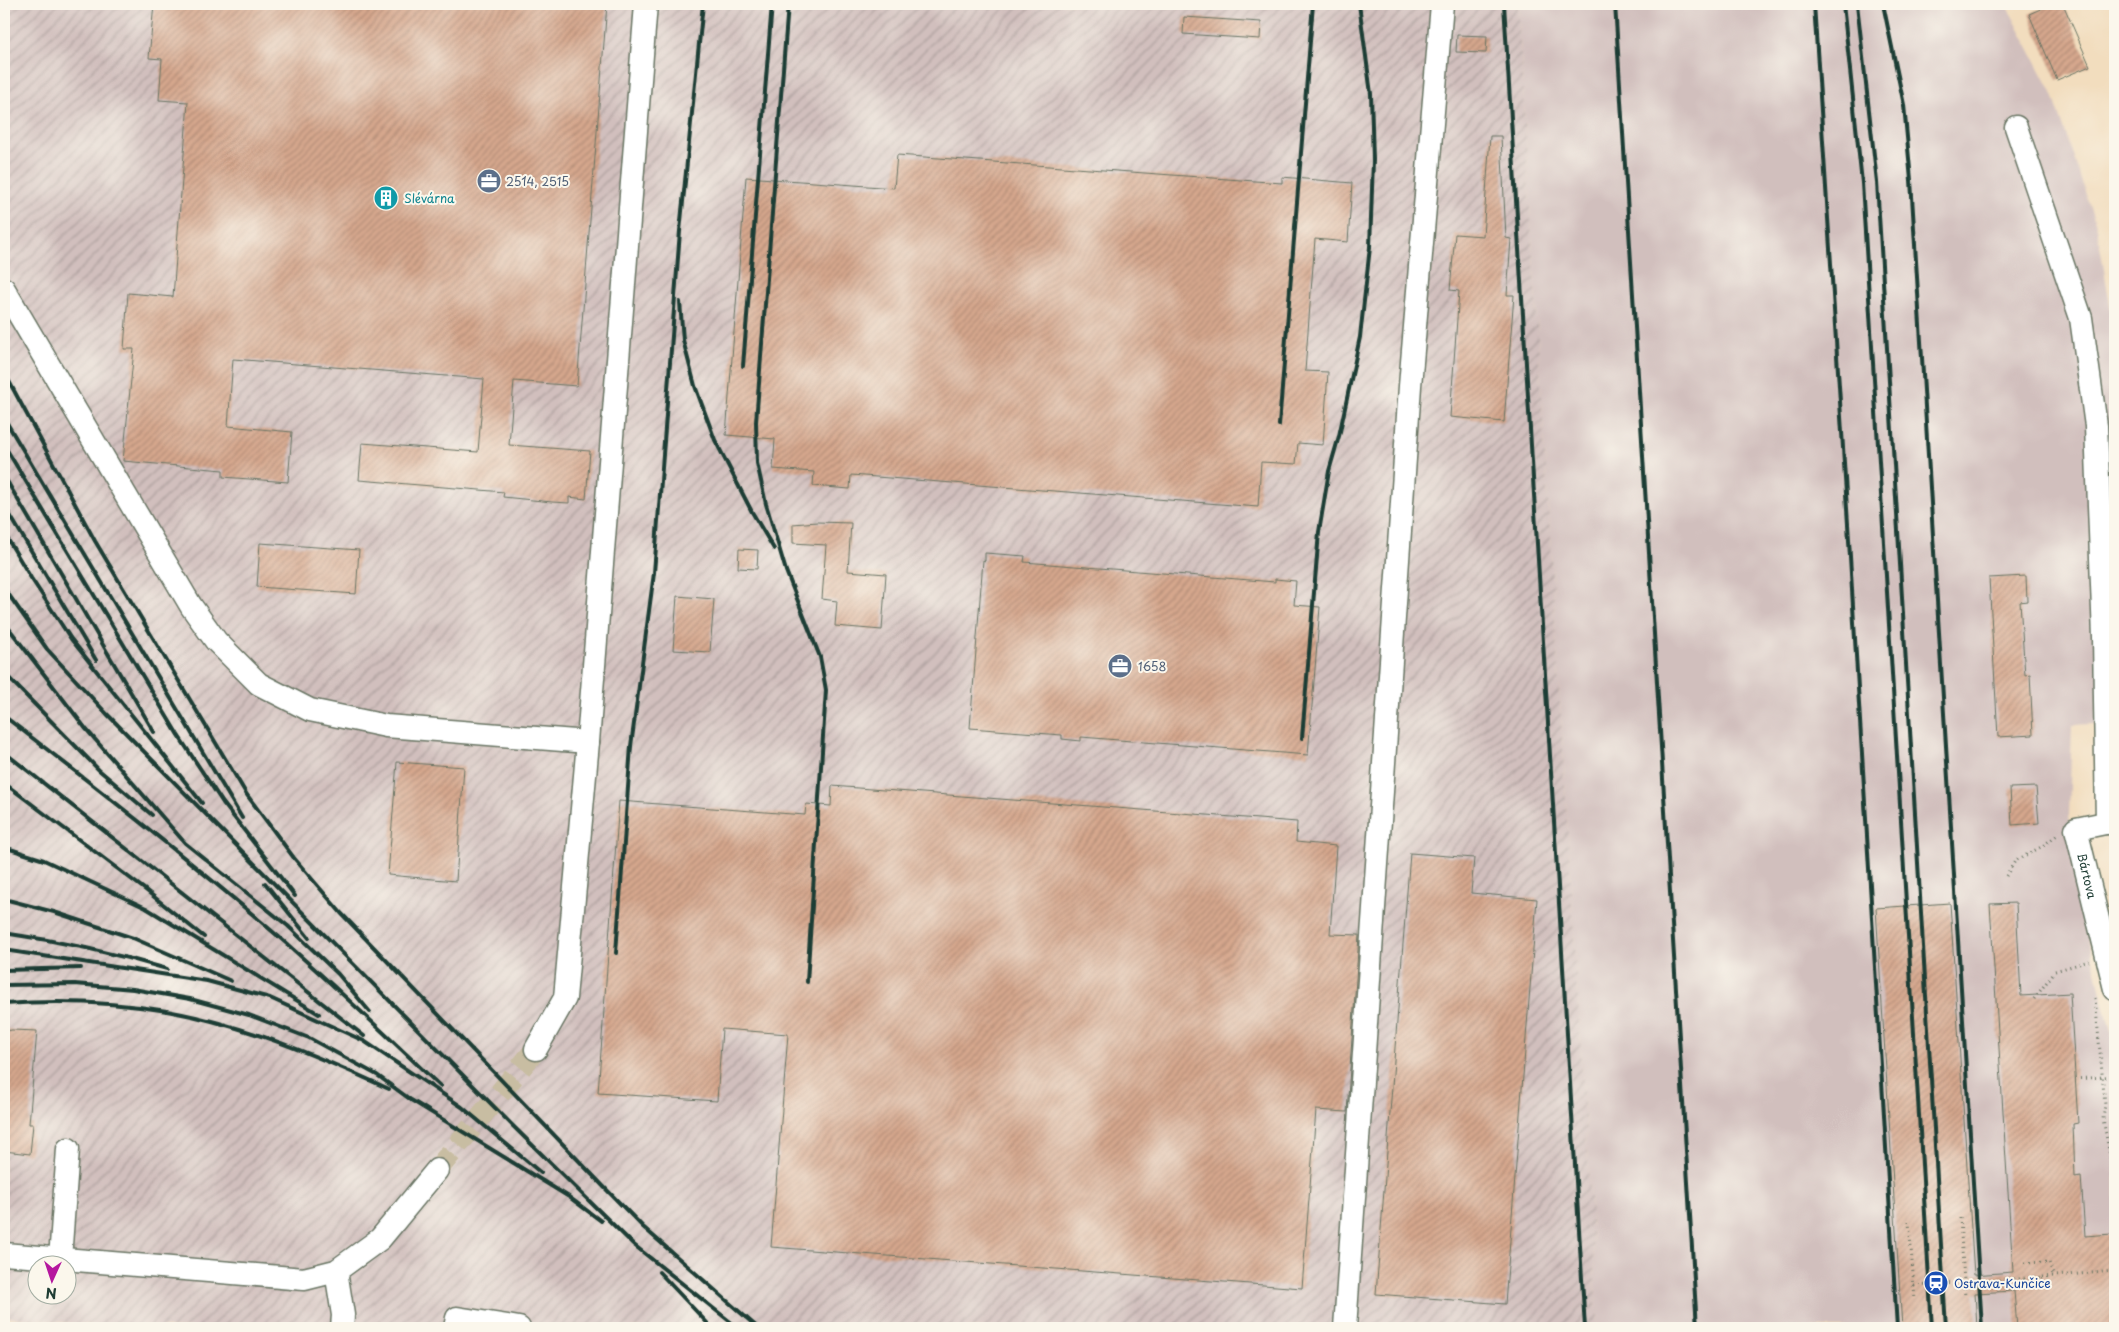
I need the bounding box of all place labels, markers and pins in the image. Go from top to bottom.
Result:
office icon: 2514, 2515 [476,168,502,194]
place label: 2514, 2515 [506,172,569,190]
building icon: Slévárna [373,185,399,211]
place label: Slévárna [404,189,455,207]
office icon: 1658 [1107,653,1133,679]
place label: 1658 [1138,657,1167,675]
station icon: Ostrava-Kunčice [1923,1270,1949,1296]
place label: Ostrava-Kunčice [1954,1274,2051,1292]

